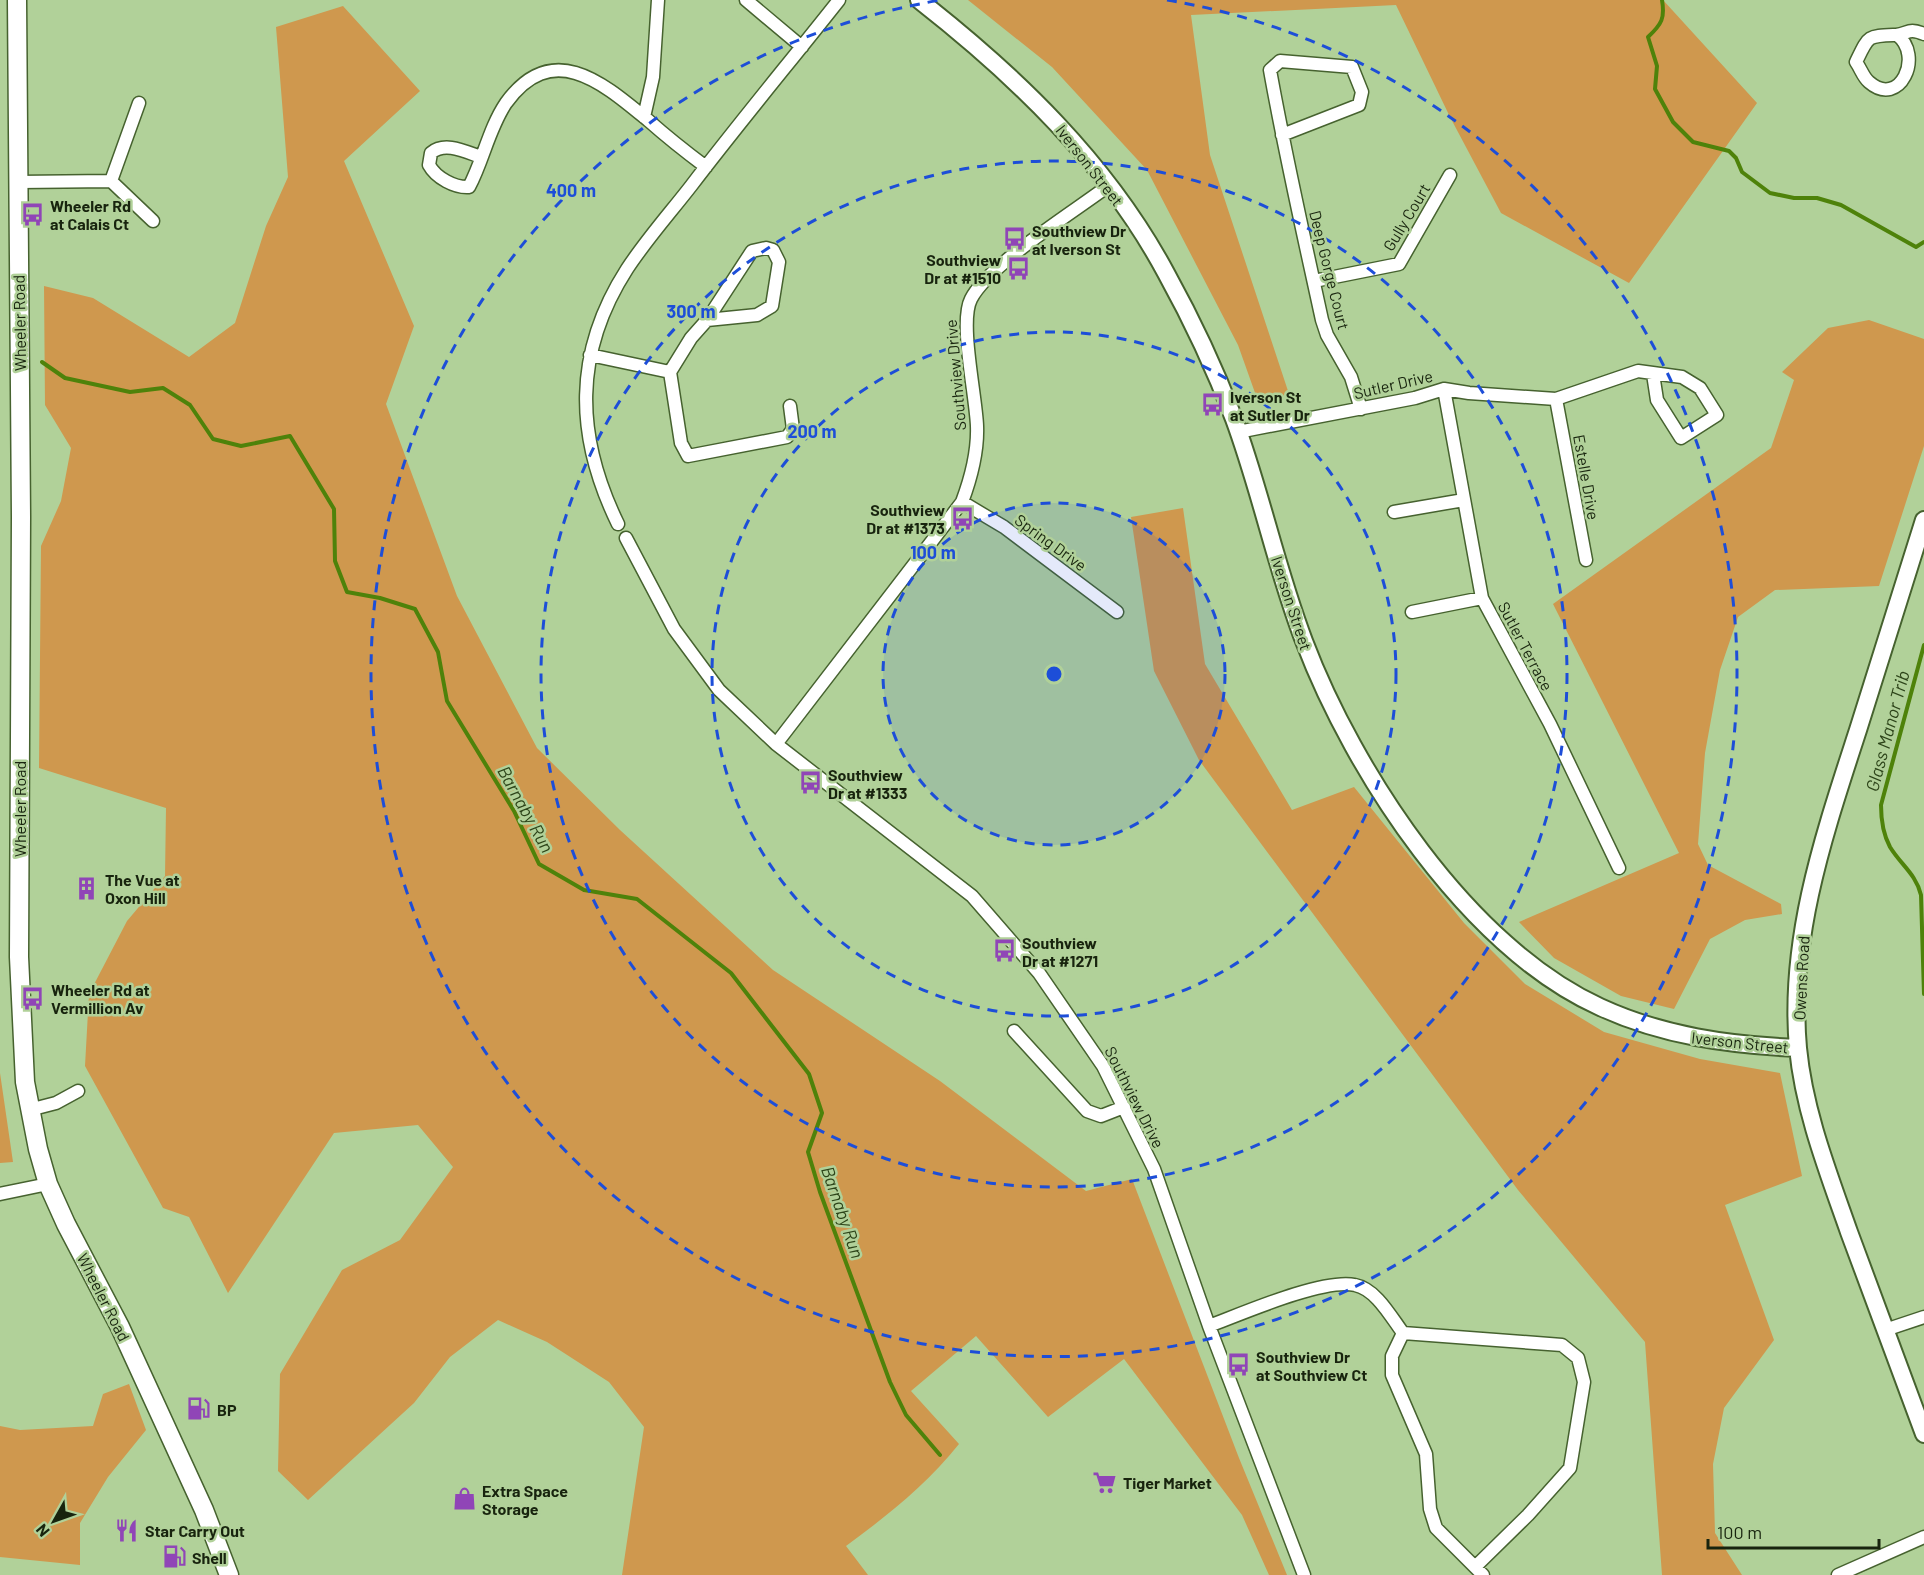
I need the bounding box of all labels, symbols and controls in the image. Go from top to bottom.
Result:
street label: Iverson Street [1052,121,1128,209]
text: 400 m [546,179,596,201]
street label: Gully Court [1378,180,1434,254]
place label: Wheeler Rd at Calais Ct [50,196,131,233]
bus stop icon: Wheeler Rd at Calais Ct [19,201,45,227]
street label: Deep Gorge Court [1306,208,1354,332]
place label: Southview Dr at Iverson St [1032,221,1126,258]
bus stop icon: Southview Dr at Iverson St [1001,226,1027,252]
place label: Southview Dr at #1510 [924,250,1001,287]
bus stop icon: Southview Dr at #1510 [1006,255,1032,281]
street label: Wheeler Road [9,275,29,371]
text: 300 m [667,300,715,322]
street label: Southview Drive [941,319,969,431]
street label: Sutler Drive [1352,366,1434,402]
place label: Iverson St at Sutler Dr [1230,387,1310,424]
bus stop icon: Iverson St at Sutler Dr [1199,392,1225,418]
text: 200 m [787,420,837,442]
street label: Estelle Drive [1570,433,1604,521]
place label: Southview Dr at #1373 [866,500,945,537]
bus stop icon: Southview Dr at #1373 [950,505,976,531]
street label: Spring Drive [1011,510,1091,574]
text: 100 m [910,541,956,563]
street label: Iverson Street [1268,554,1316,652]
street label: Sutler Terrace [1495,598,1557,694]
centre of rings [1044,664,1064,684]
water label: Glass Manor Trib [1860,668,1914,794]
street label: Wheeler Road [10,761,29,857]
water label: Barnaby Run [493,762,559,856]
place label: Southview Dr at #1333 [828,765,907,802]
bus stop icon: Southview Dr at #1333 [797,770,823,796]
place label: The Vue at Oxon Hill [105,870,180,907]
building icon: The Vue at Oxon Hill [74,875,100,901]
place label: Southview Dr at #1271 [1022,933,1098,970]
street label: Owens Road [1789,935,1813,1021]
bus stop icon: Southview Dr at #1271 [991,938,1017,964]
place label: Wheeler Rd at Vermillion Av [51,980,150,1017]
bus stop icon: Wheeler Rd at Vermillion Av [20,985,46,1011]
street label: Iverson Street [1690,1027,1790,1057]
street label: Southview Drive [1101,1043,1169,1151]
water label: Barnaby Run [817,1163,869,1261]
street label: Wheeler Road [74,1250,134,1344]
place label: Southview Dr at Southview Ct [1256,1347,1367,1384]
bus stop icon: Southview Dr at Southview Ct [1225,1352,1251,1378]
fuel station icon: BP [186,1396,212,1422]
place label: BP [217,1400,237,1419]
supermarket icon: Tiger Market [1092,1469,1118,1495]
place label: Tiger Market [1123,1473,1212,1492]
place label: Extra Space Storage [482,1481,568,1518]
shop icon: Extra Space Storage [451,1486,477,1512]
north arrow [24,1491,84,1551]
scale bar [1708,1512,1879,1550]
restaurant icon: Star Carry Out [114,1517,140,1543]
text: N [31,1521,53,1541]
place label: Star Carry Out [145,1521,245,1540]
text: 100 m [1717,1521,1762,1543]
fuel station icon: Shell [161,1544,187,1570]
place label: Shell [192,1548,227,1567]

